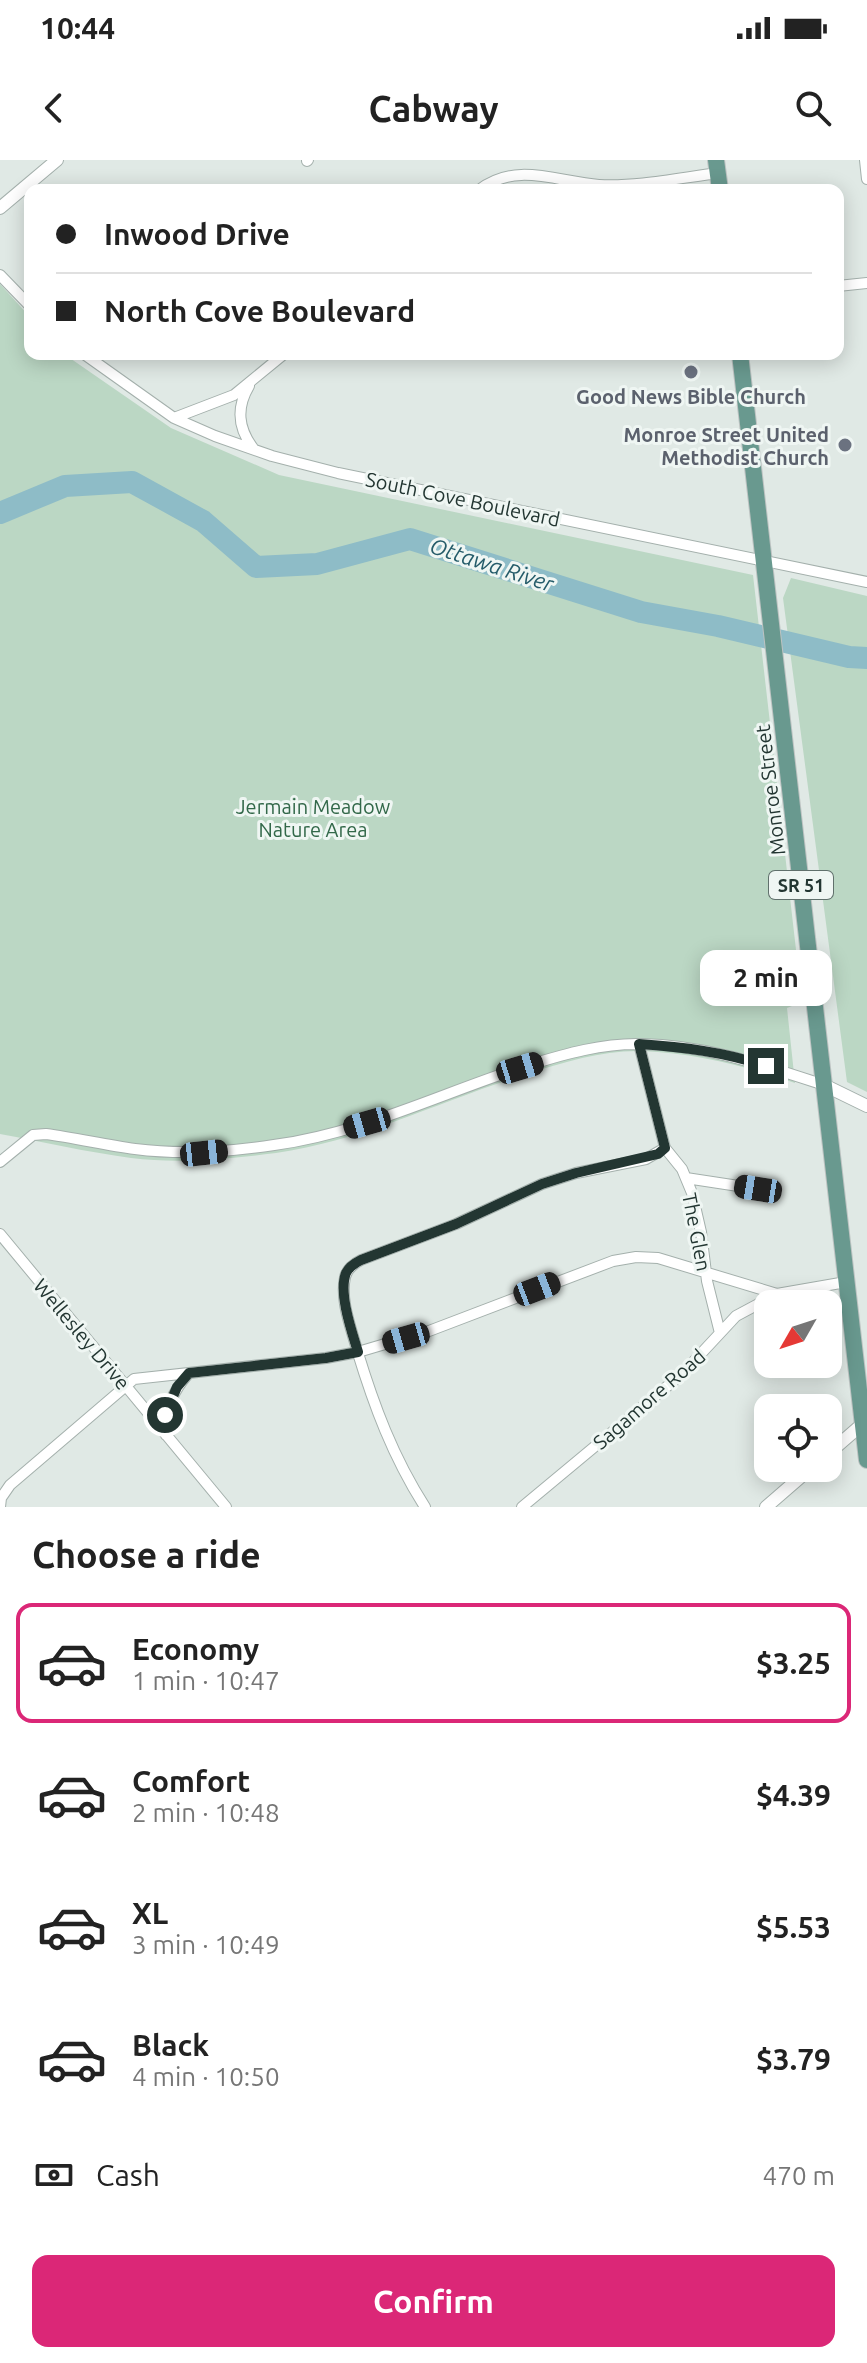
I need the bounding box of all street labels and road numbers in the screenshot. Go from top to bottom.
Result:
street label: South Cove Boulevard [364,467,562,531]
street label: Monroe Street [751,723,789,857]
road number: SR 51 [769,871,833,899]
street label: The Glen [678,1191,716,1273]
street label: Wellesley Drive [29,1274,135,1394]
street label: Sagamore Road [588,1344,710,1454]

